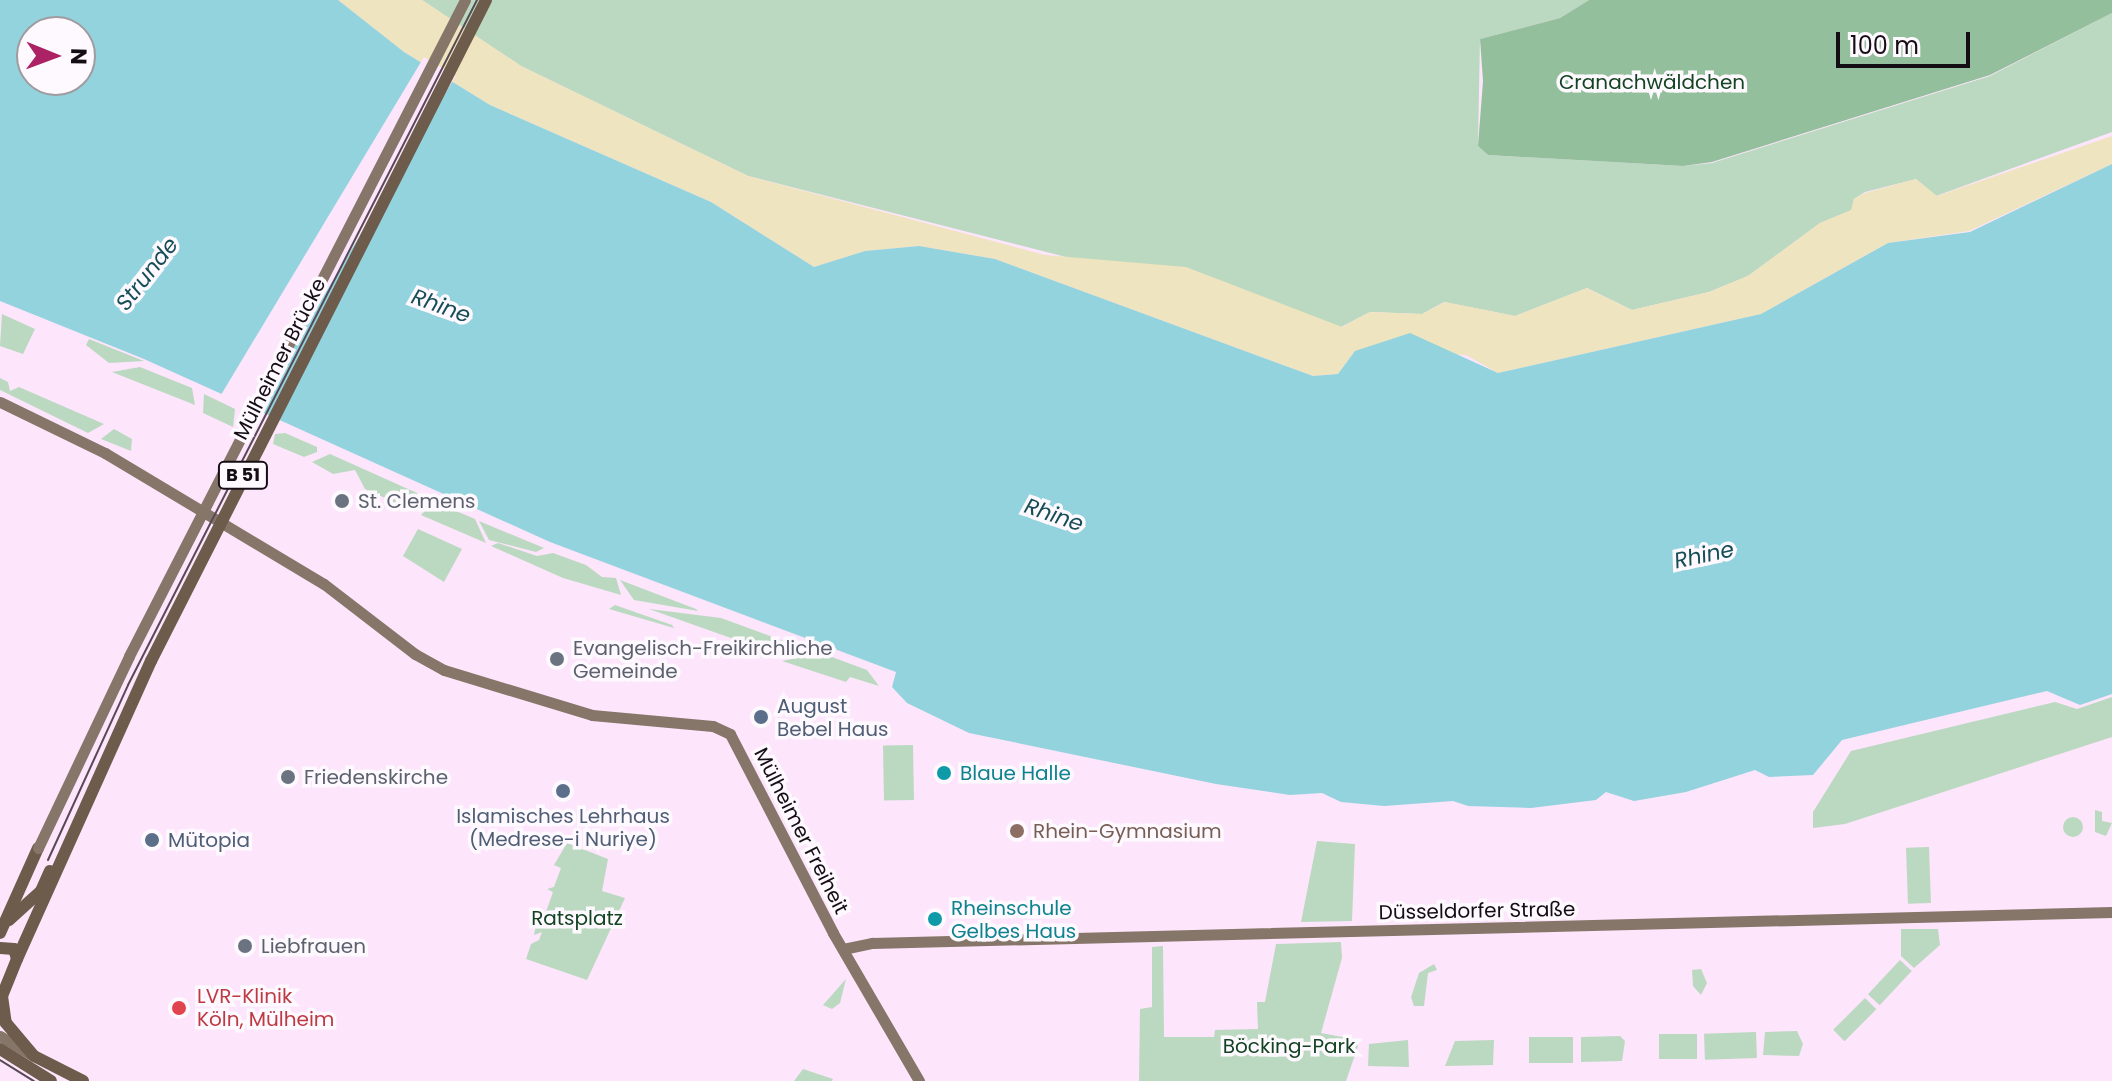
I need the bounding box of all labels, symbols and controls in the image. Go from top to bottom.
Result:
north arrow [16,16,96,96]
scale bar [1840,16,1974,66]
text: 100 m [1850,29,1919,62]
text: N [63,48,94,65]
park label: Cranachwäldchen [1559,70,1745,94]
water label: Strunde [110,232,184,316]
street label: Mülheimer Brücke [229,274,331,444]
water label: Rhine [408,283,474,329]
road number: B 51 [217,461,269,489]
place label: St. Clemens [358,489,476,513]
marker: St. Clemens [333,492,351,510]
water label: Rhine [1021,493,1087,537]
water label: Rhine [1672,536,1736,574]
place label: Evangelisch-Freikirchliche Gemeinde [573,636,833,683]
marker: Evangelisch-Freikirchliche Gemeinde [548,650,566,668]
place label: August Bebel Haus [777,694,888,741]
marker: August Bebel Haus [752,708,770,726]
street label: Mülheimer Freiheit [749,744,853,918]
place label: Blaue Halle [960,761,1071,785]
marker: Blaue Halle [935,764,953,782]
place label: Friedenskirche [304,765,448,789]
marker: Friedenskirche [279,768,297,786]
marker: Islamisches Lehrhaus (Medrese-i Nuriye) [554,782,572,800]
place label: Islamisches Lehrhaus (Medrese-i Nuriye) [456,804,670,851]
place label: Rhein-Gymnasium [1033,819,1222,843]
marker: Rhein-Gymnasium [1008,822,1026,840]
place label: Mütopia [168,828,250,852]
marker: Mütopia [143,831,161,849]
place label: Rheinschule Gelbes Haus [951,896,1076,943]
street label: Düsseldorfer Straße [1378,897,1576,925]
park label: Ratsplatz [531,906,623,930]
marker: Rheinschule Gelbes Haus [926,910,944,928]
place label: Liebfrauen [261,934,366,958]
marker: Liebfrauen [236,937,254,955]
place label: LVR-Klinik Köln, Mülheim [197,984,334,1031]
marker: LVR-Klinik Köln, Mülheim [168,997,190,1019]
park label: Böcking-Park [1223,1034,1355,1058]

